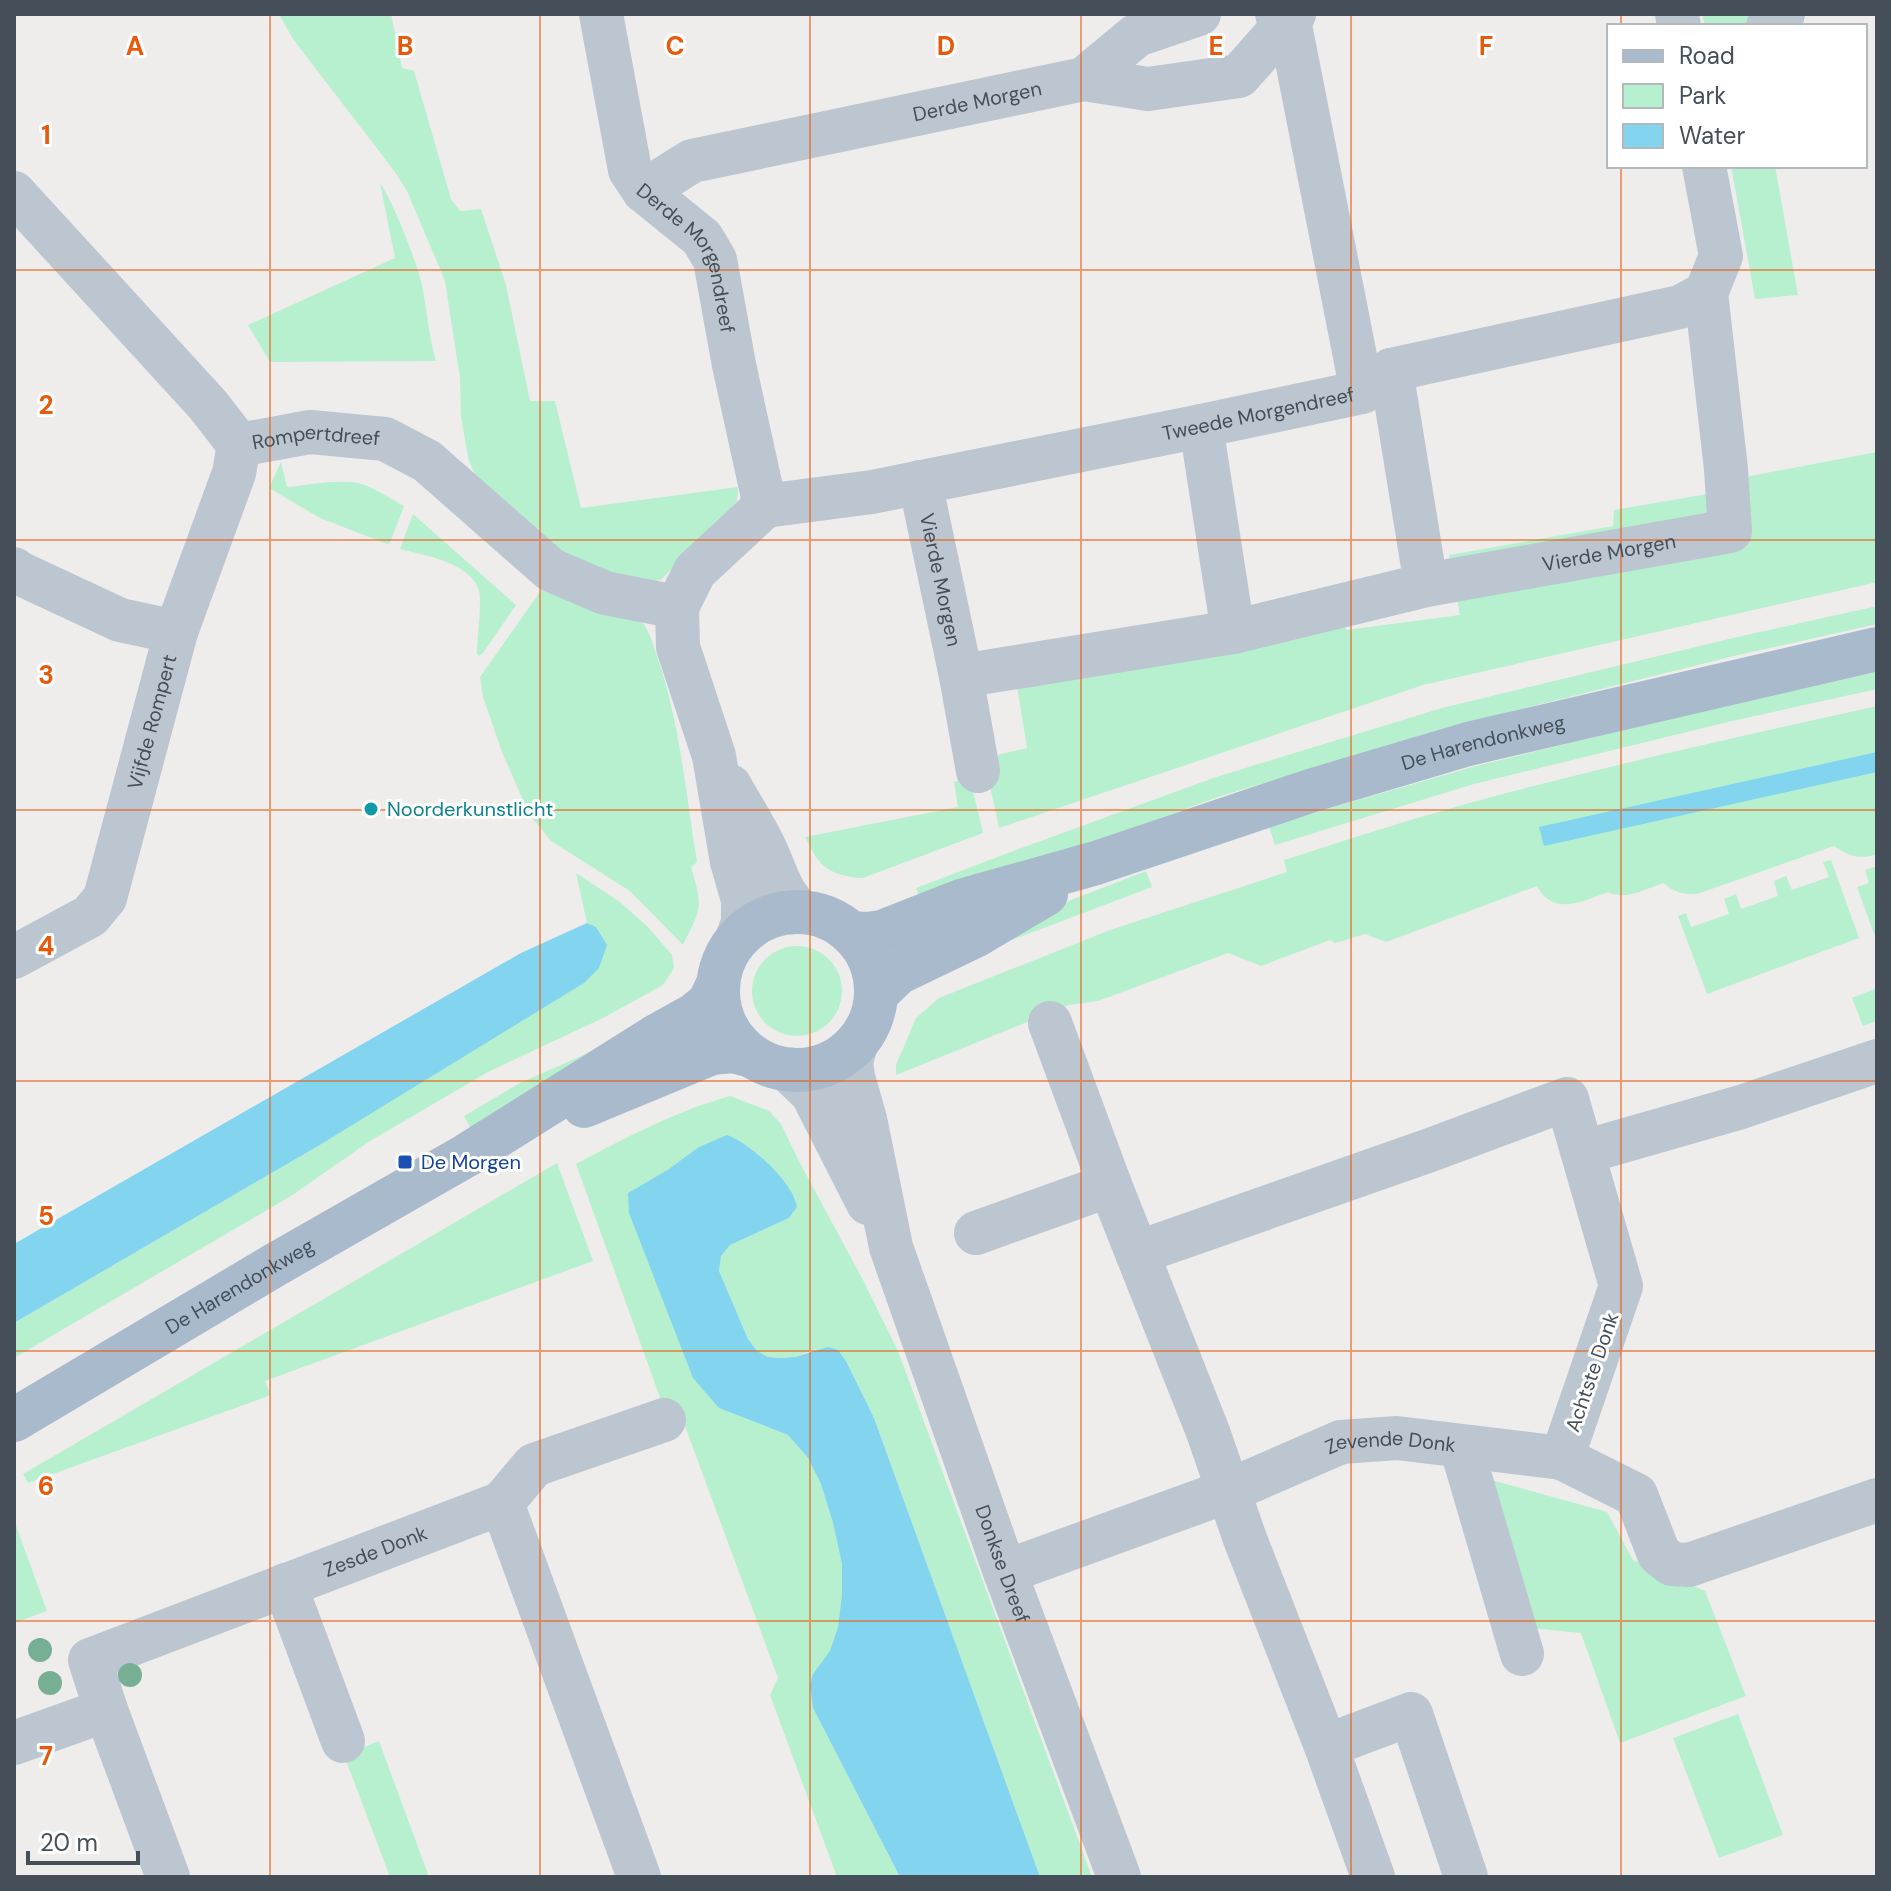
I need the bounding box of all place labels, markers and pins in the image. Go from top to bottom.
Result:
place label: Noorderkunstlicht [387,796,554,822]
marker: Noorderkunstlicht [362,800,380,818]
place label: De Morgen [421,1149,521,1175]
marker: De Morgen [396,1153,414,1171]

